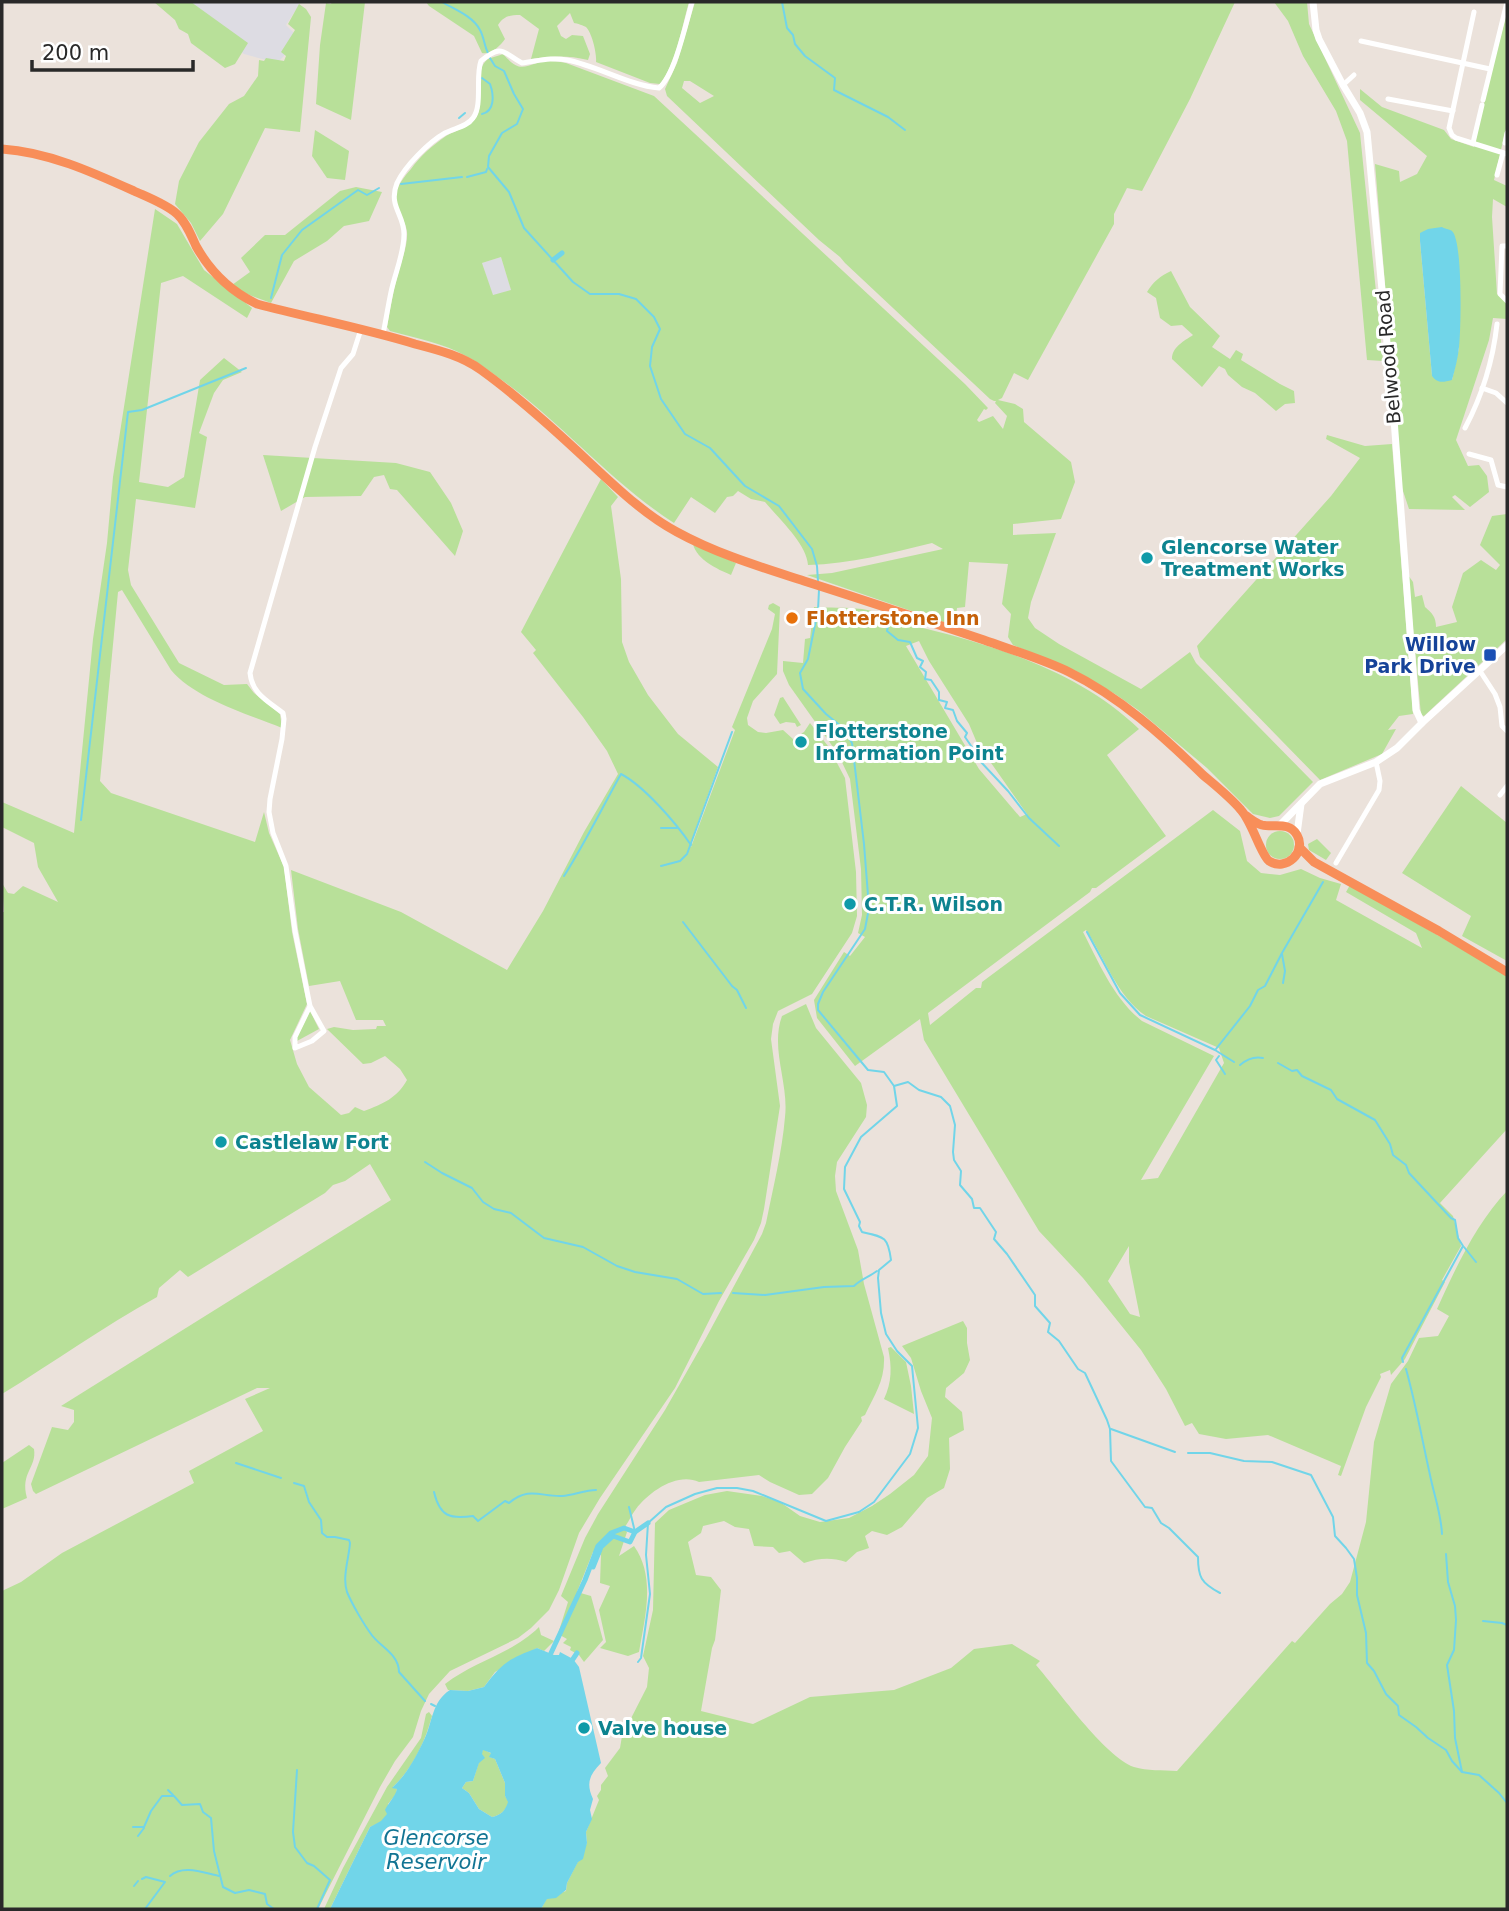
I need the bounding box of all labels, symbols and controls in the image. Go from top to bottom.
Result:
scale bar [32,28,192,72]
text: 200 m [42,41,109,65]
street label: Belwood Road [1371,289,1405,425]
place label: Glencorse Water Treatment Works [1161,536,1345,580]
marker: Glencorse Water Treatment Works [1139,550,1155,566]
place label: Flotterstone Inn [806,607,980,629]
marker: Flotterstone Inn [784,610,800,626]
place label: Willow Park Drive [1364,633,1476,677]
marker: Willow Park Drive [1482,647,1498,663]
place label: Flotterstone Information Point [815,720,1004,764]
marker: Flotterstone Information Point [793,734,809,750]
place label: C.T.R. Wilson [864,893,1003,915]
marker: C.T.R. Wilson [842,896,858,912]
place label: Castlelaw Fort [235,1131,389,1153]
marker: Castlelaw Fort [213,1134,229,1150]
place label: Valve house [598,1717,727,1739]
marker: Valve house [576,1720,592,1736]
water label: Glencorse Reservoir [383,1826,489,1874]

